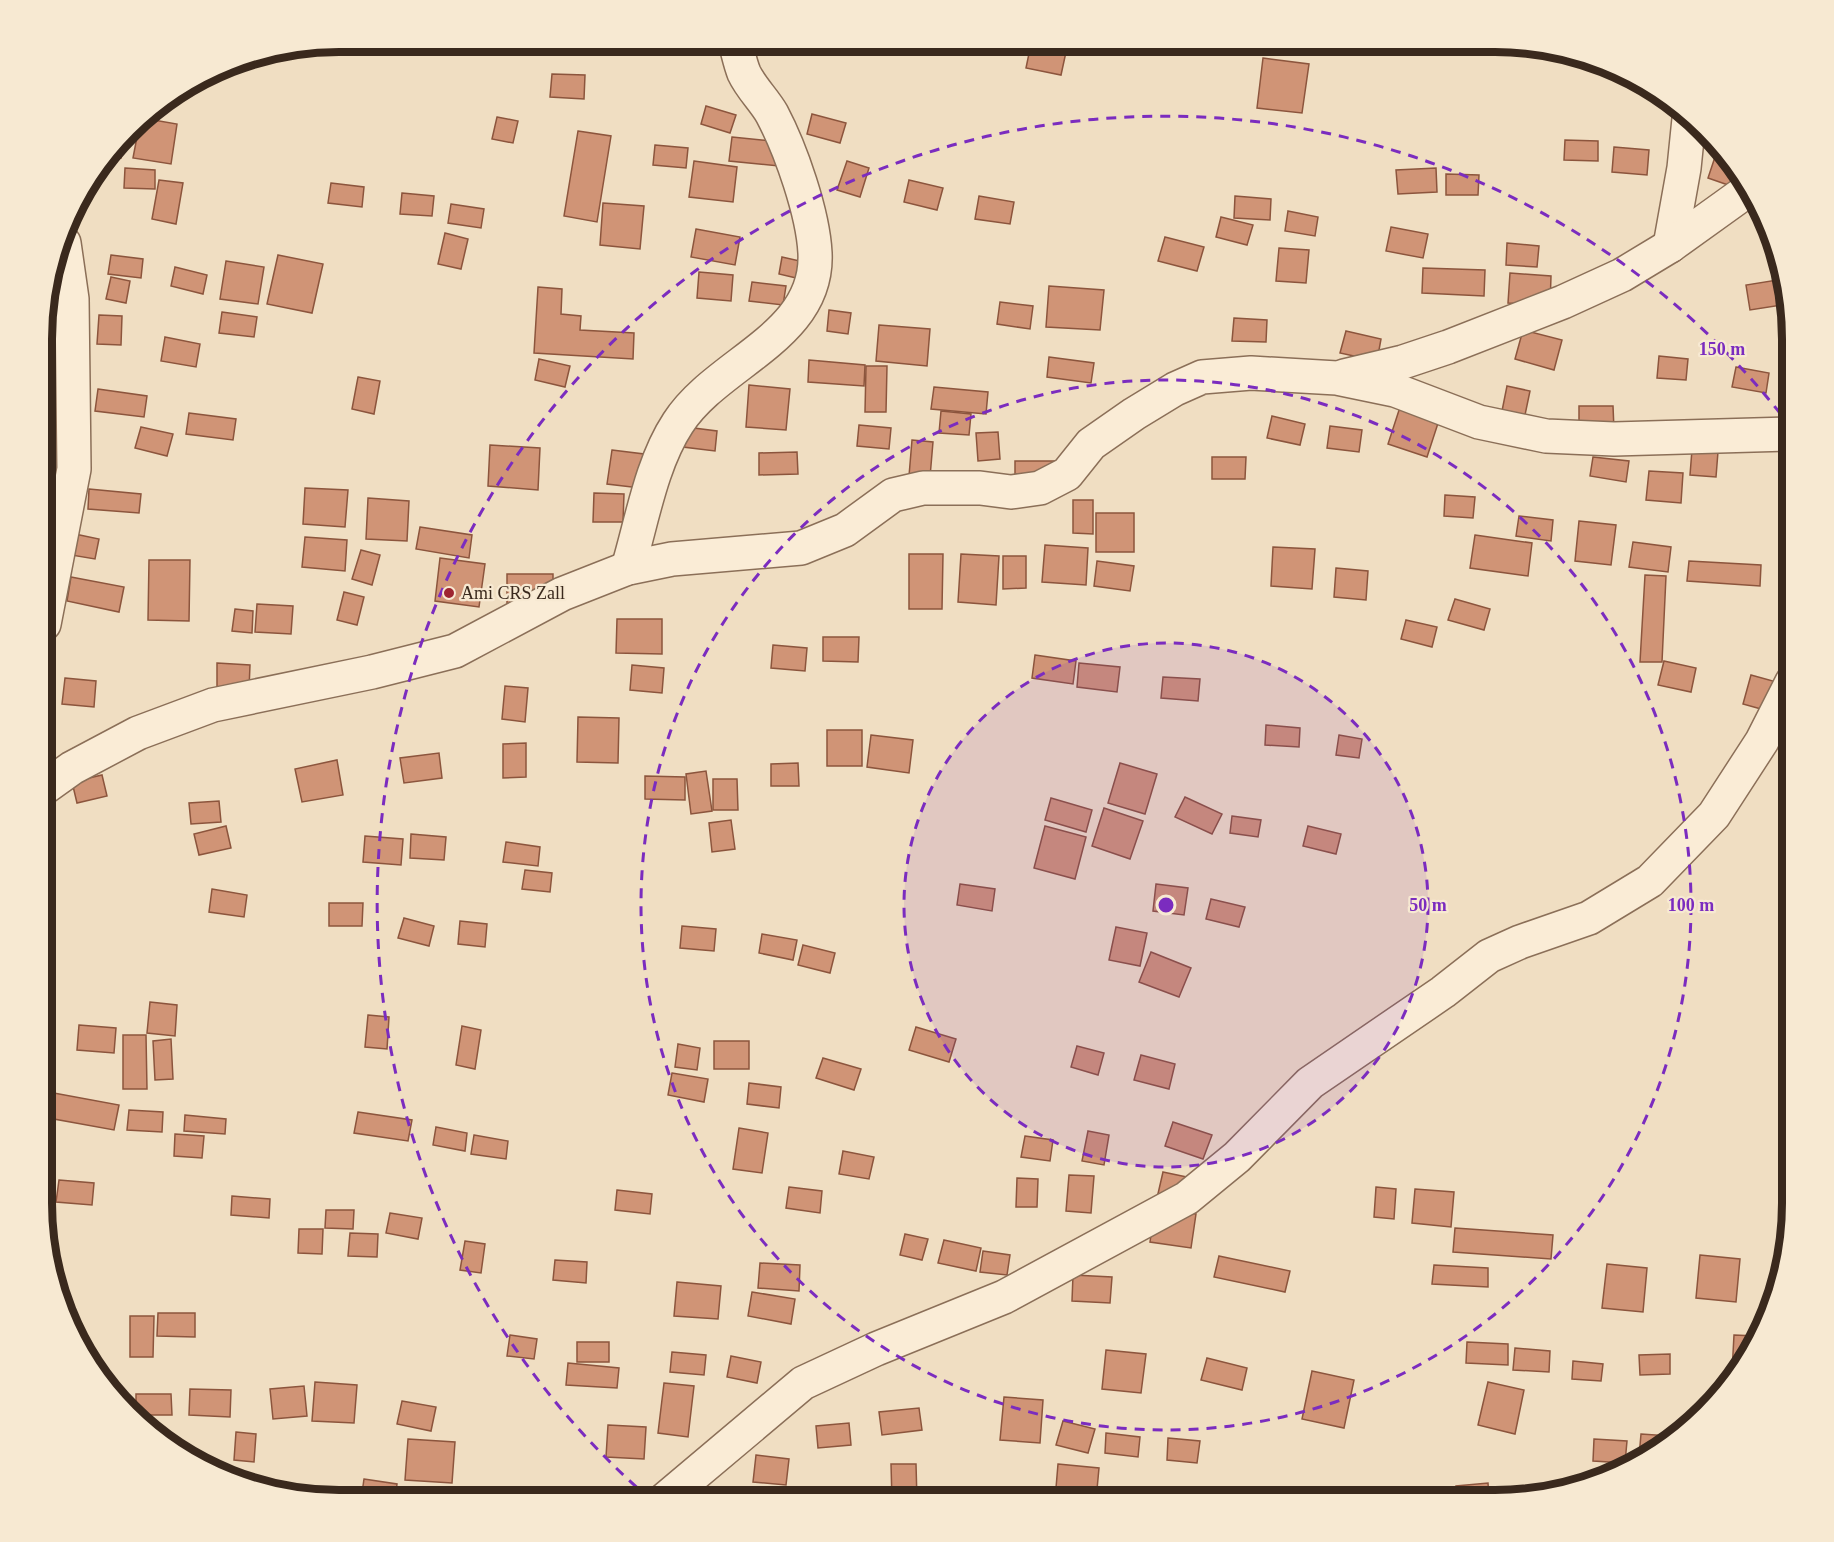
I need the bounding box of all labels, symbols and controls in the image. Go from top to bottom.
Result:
text: 150 m [1699,339,1745,359]
place label: Ami CRS Zall [461,583,565,603]
marker: Ami CRS Zall [442,586,456,600]
centre of rings [1156,895,1176,915]
text: 50 m [1409,895,1447,915]
text: 100 m [1668,895,1714,915]

